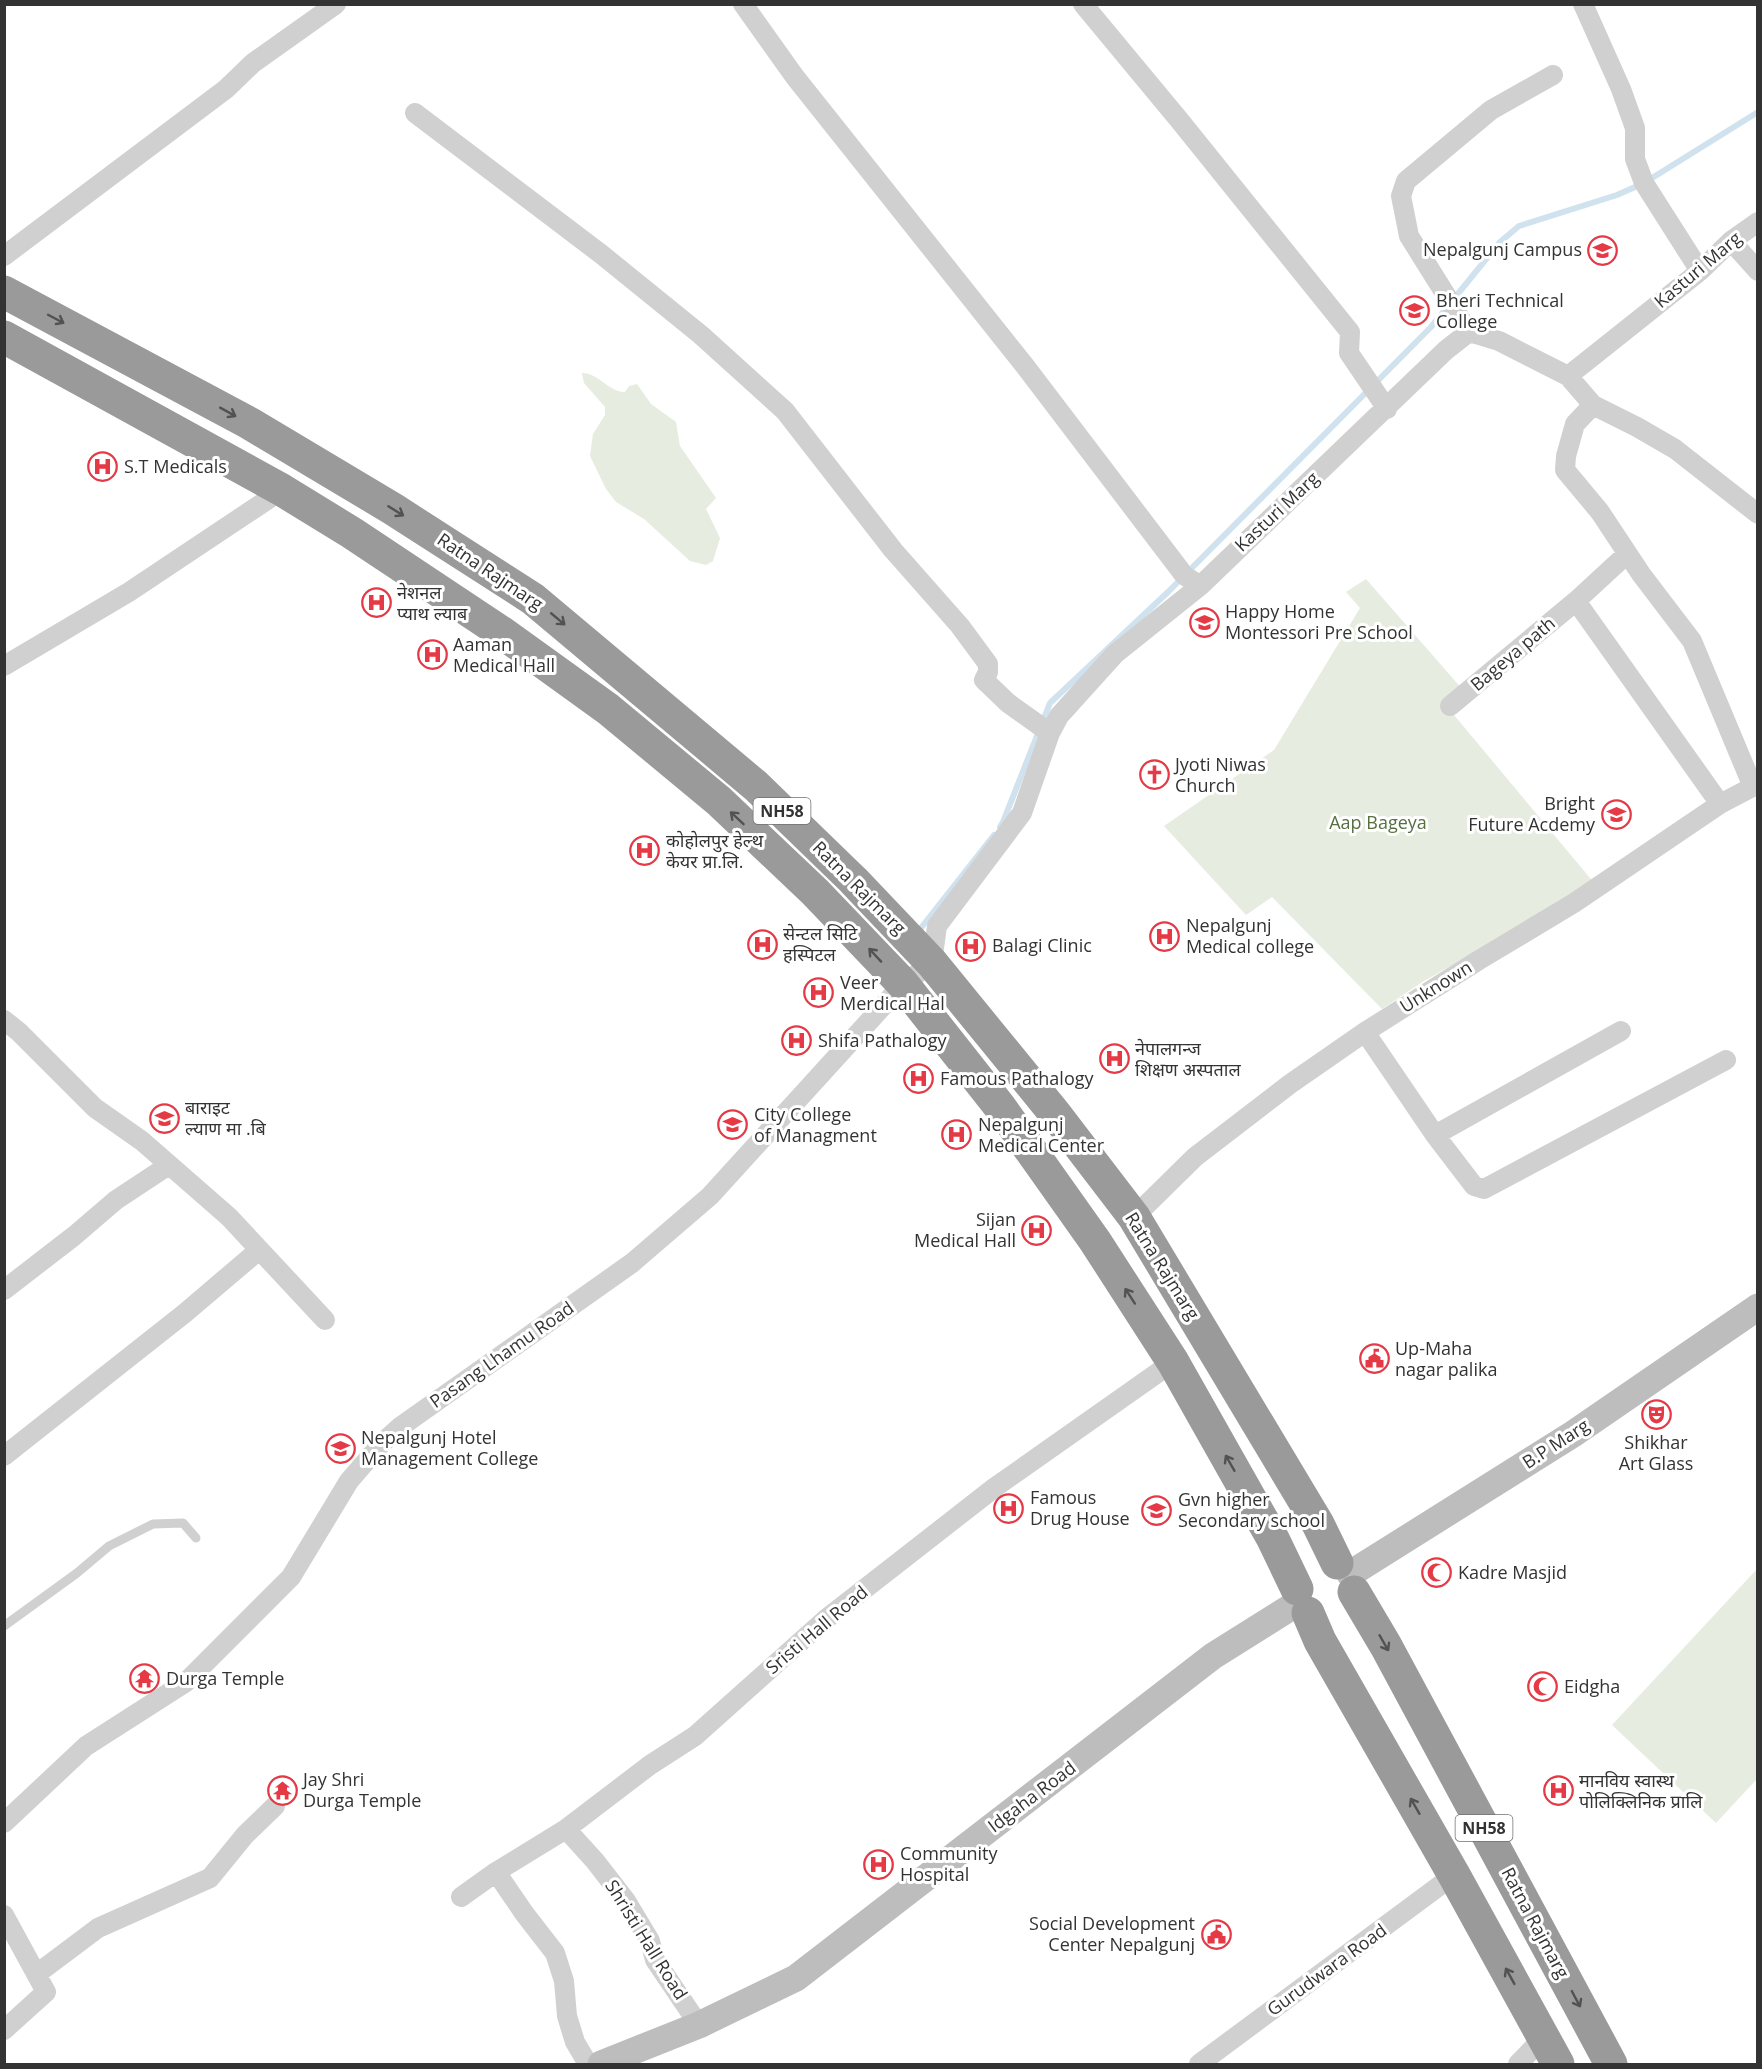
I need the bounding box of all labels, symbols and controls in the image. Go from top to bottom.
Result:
street label: Kasturi Marg [1649,226,1746,313]
school or university icon: Nepalgunj Campus [1587,234,1619,266]
place label: Nepalgunj Campus [1423,237,1582,261]
place label: Bheri Technical College [1436,288,1564,333]
school or university icon: Bheri Technical College [1399,295,1431,327]
one-way arrow [47,314,65,325]
one-way arrow [219,406,236,418]
hospital icon: S.T Medicals [87,451,119,483]
place label: S.T Medicals [124,454,227,478]
street label: Kasturi Marg [1229,466,1324,557]
one-way arrow [387,505,404,517]
street label: Ratna Rajmarg [433,527,548,616]
place label: नेशनल प्याथ ल्याब [397,580,468,625]
hospital icon: नेशनल प्याथ ल्याब [360,587,392,619]
place label: Happy Home Montessori Pre School [1225,599,1413,644]
school or university icon: Happy Home Montessori Pre School [1188,606,1220,638]
street label: Bageya path [1465,611,1560,696]
one-way arrow [550,612,565,626]
place label: Aaman Medical Hall [453,632,555,677]
hospital icon: Aaman Medical Hall [416,639,448,671]
place label: Jyoti Niwas Church [1173,752,1266,797]
church icon: Jyoti Niwas Church [1138,759,1170,791]
place label: Bright Future Acdemy [1468,791,1596,836]
road number: NH58 [754,798,810,824]
school or university icon: Bright Future Acdemy [1600,798,1632,830]
park label: Aap Bageya [1329,810,1427,834]
one-way arrow [730,811,745,825]
place label: काेहाेलपुर हेल्थ केयर प्रा.लि. [666,828,764,873]
hospital icon: काेहाेलपुर हेल्थ केयर प्रा.लि. [629,835,661,867]
street label: Ratna Rajmarg [808,835,912,939]
place label: Nepalgunj Medical college [1186,913,1314,958]
hospital icon: Nepalgunj Medical college [1149,920,1181,952]
place label: सेन्टल सिटि हस्पिटल [783,921,858,966]
hospital icon: सेन्टल सिटि हस्पिटल [746,928,778,960]
hospital icon: Balagi Clinic [955,930,987,962]
place label: Balagi Clinic [992,933,1092,957]
one-way arrow [869,948,883,963]
street label: Unknown [1395,955,1476,1018]
place label: Veer Merdical Hal [840,970,945,1015]
hospital icon: Veer Merdical Hal [803,977,835,1009]
hospital icon: Shifa Pathalogy [781,1025,813,1057]
place label: Shifa Pathalogy [818,1028,948,1052]
place label: नेपालगन्ज शिक्षण अस्पताल [1135,1036,1241,1081]
hospital icon: नेपालगन्ज शिक्षण अस्पताल [1098,1043,1130,1075]
hospital icon: Famous Pathalogy [903,1063,935,1095]
place label: Famous Pathalogy [940,1066,1095,1090]
place label: बाराइट ल्याण मा .बि [185,1095,267,1140]
school or university icon: बाराइट ल्याण मा .बि [148,1102,180,1134]
place label: City College of Managment [754,1102,877,1147]
school or university icon: City College of Managment [717,1109,749,1141]
place label: Nepalgunj Medical Center [978,1112,1105,1157]
hospital icon: Nepalgunj Medical Center [941,1119,973,1151]
place label: Sijan Medical Hall [914,1207,1016,1252]
street label: Ratna Rajmarg [1120,1207,1206,1324]
hospital icon: Sijan Medical Hall [1021,1214,1053,1246]
one-way arrow [1124,1288,1136,1305]
street label: Pasang Lhamu Road [425,1295,578,1413]
place label: Up-Maha nagar palika [1395,1336,1497,1381]
public building icon: Up-Maha nagar palika [1358,1343,1390,1375]
theatre icon: Shikhar Art Glass [1640,1398,1672,1430]
street label: B.P Marg [1517,1413,1594,1474]
place label: Nepalgunj Hotel Management College [361,1425,538,1470]
place label: Shikhar Art Glass [1619,1430,1693,1475]
school or university icon: Nepalgunj Hotel Management College [324,1432,356,1464]
one-way arrow [1224,1455,1236,1472]
place label: Famous Drug House [1030,1485,1130,1530]
place label: Gvn higher Secondary school [1178,1487,1325,1532]
hospital icon: Famous Drug House [993,1492,1025,1524]
school or university icon: Gvn higher Secondary school [1141,1494,1173,1526]
mosque icon: Kadre Masjid [1421,1557,1453,1589]
place label: Kadre Masjid [1458,1560,1567,1584]
street label: Sristi Hall Road [760,1580,872,1679]
one-way arrow [1378,1634,1390,1651]
temple icon: Durga Temple [129,1663,161,1695]
place label: Durga Temple [166,1666,284,1690]
mosque icon: Eidgha [1527,1671,1559,1703]
place label: Eidgha [1564,1674,1620,1698]
street label: Idgaha Road [982,1755,1080,1837]
place label: Jay Shri Durga Temple [301,1767,421,1812]
place label: मानविय स्वास्थ पोलिक्लिनिक प्रालि [1579,1768,1703,1813]
temple icon: Jay Shri Durga Temple [266,1774,298,1806]
hospital icon: मानविय स्वास्थ पोलिक्लिनिक प्रालि [1542,1775,1574,1807]
one-way arrow [1409,1798,1421,1815]
road number: NH58 [1456,1815,1512,1841]
place label: Community Hospital [900,1841,999,1886]
hospital icon: Community Hospital [863,1848,895,1880]
street label: Ratna Rajmarg [1496,1863,1575,1983]
street label: Shristi Hall Road [600,1875,693,2004]
place label: Social Development Center Nepalgunj [1029,1911,1195,1956]
public building icon: Social Development Center Nepalgunj [1200,1918,1232,1950]
street label: Gurudwara Road [1262,1918,1391,2021]
one-way arrow [1504,1968,1516,1985]
one-way arrow [1570,1990,1582,2007]

